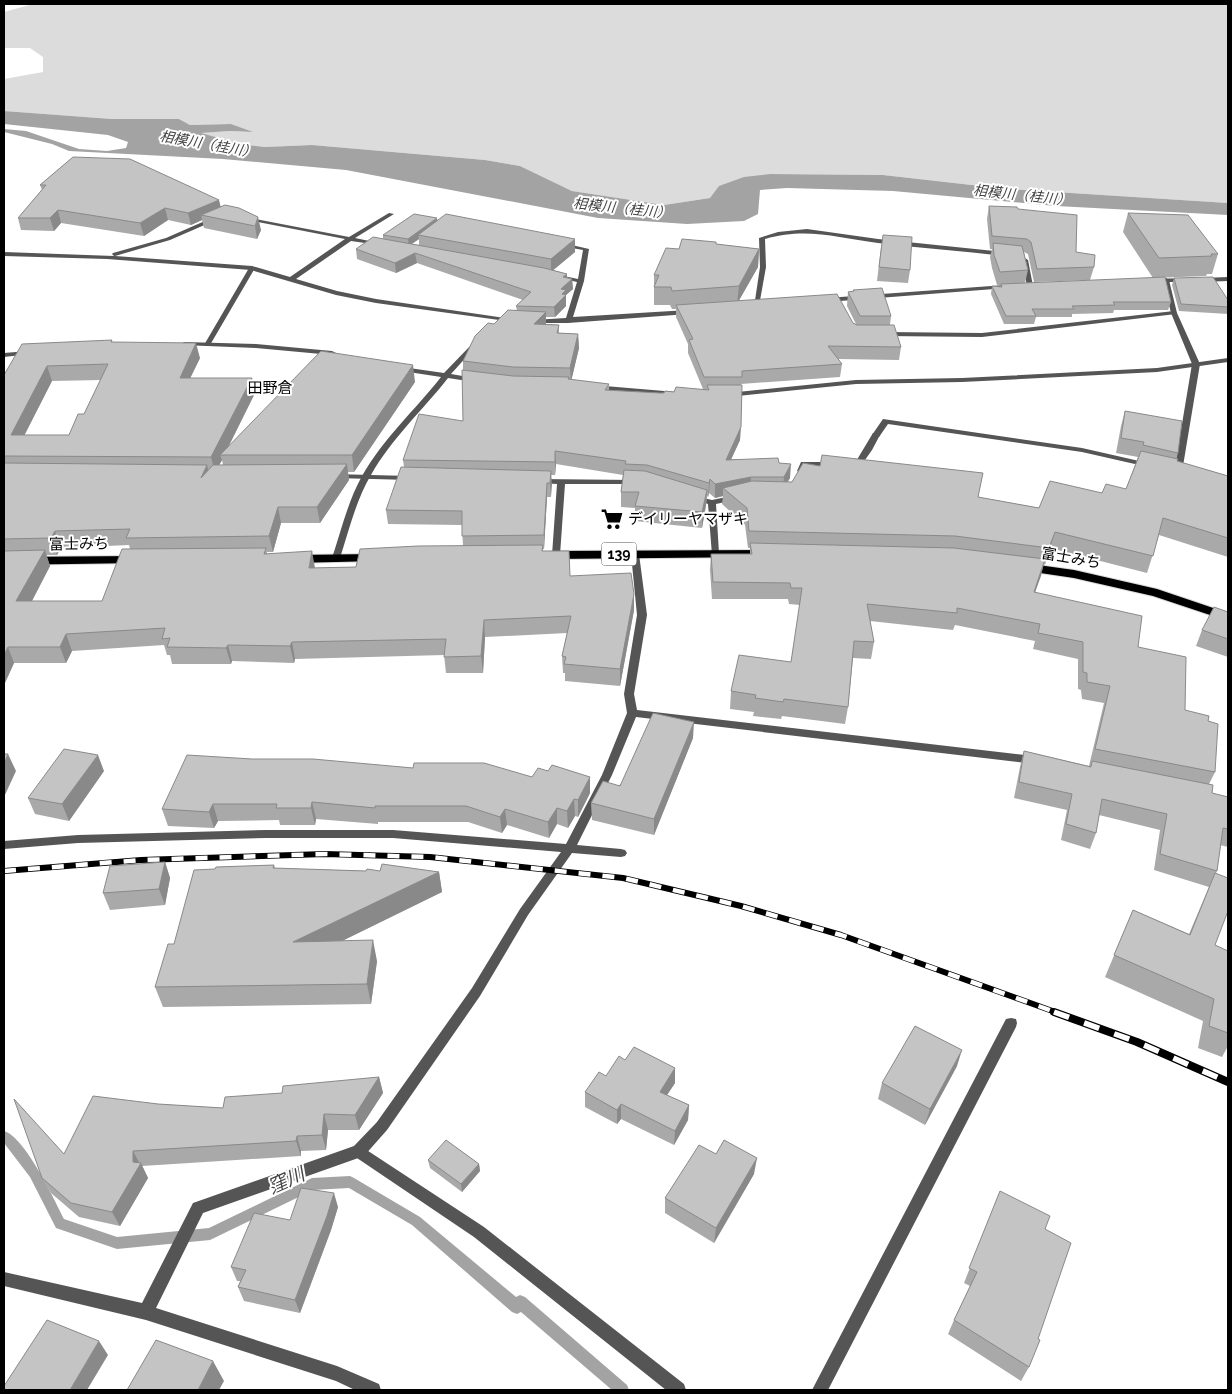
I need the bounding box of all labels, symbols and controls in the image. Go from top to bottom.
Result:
water label: 相模川（桂川） [158,128,258,160]
water label: 相模川（桂川） [972,182,1072,208]
water label: 相模川（桂川） [572,195,672,221]
district label: 田野倉 [247,379,293,397]
supermarket icon: デイリーヤマザキ [599,506,625,532]
place label: デイリーヤマザキ [628,510,748,528]
street label: 富士みち [49,534,109,554]
road number: 139 [602,542,636,566]
street label: 富士みち [1040,544,1102,572]
water label: 窪川 [264,1161,310,1198]

